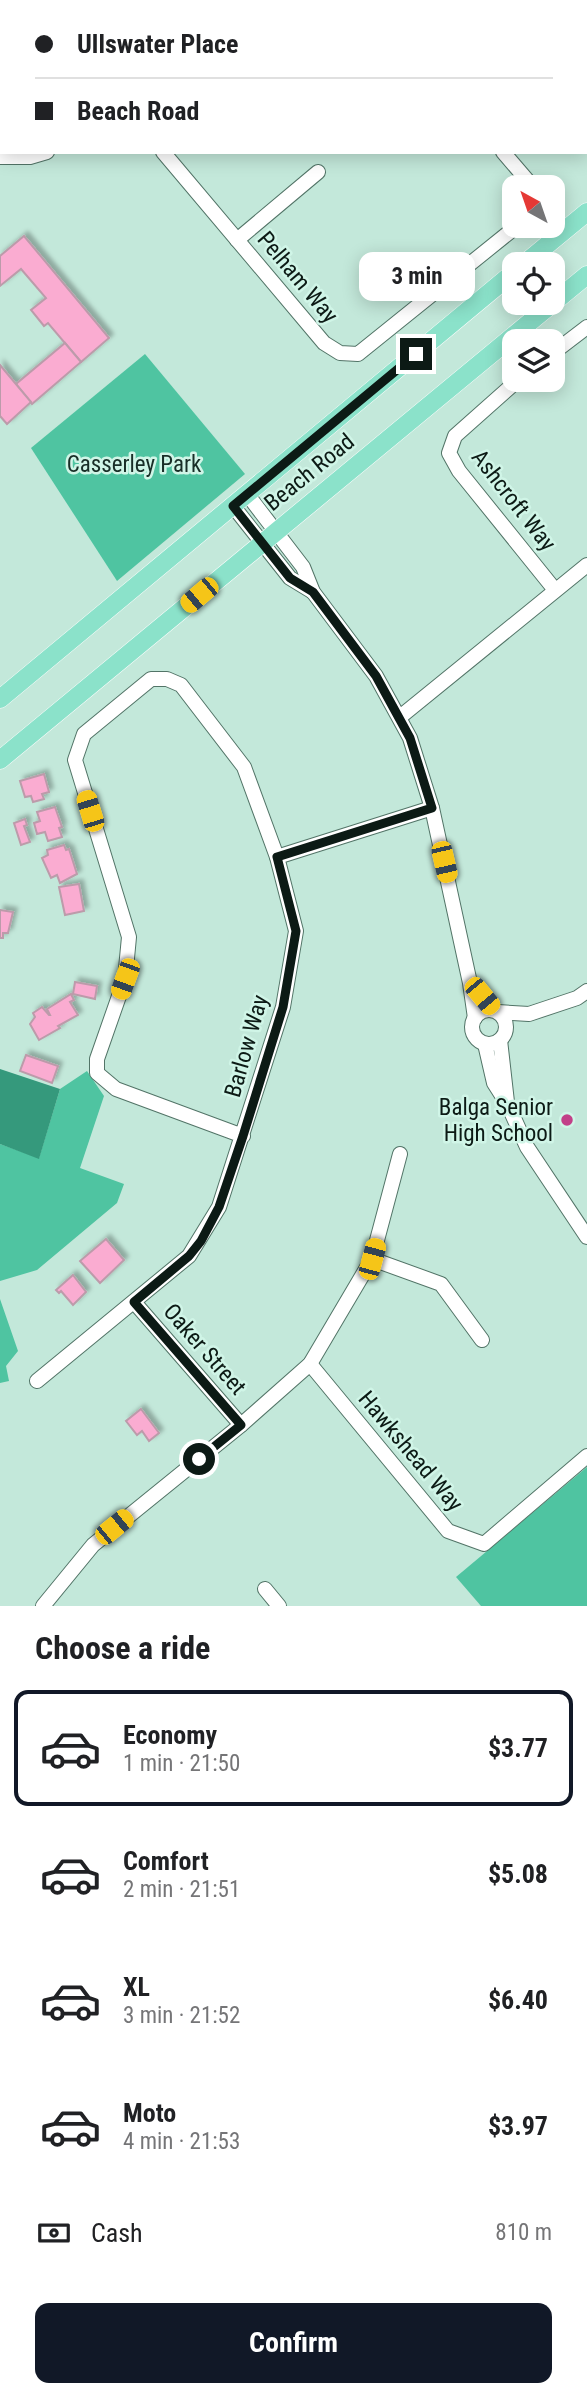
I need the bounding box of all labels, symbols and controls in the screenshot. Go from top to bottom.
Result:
text: Ullswater Place [77,29,238,59]
text: Beach Road [77,96,199,126]
north arrow [502,175,565,238]
map controls [502,175,565,392]
street label: Pelham Way [252,226,344,329]
callout: 3 min [358,252,474,302]
button: locate [502,252,565,315]
text: 3 min [391,263,443,290]
button: layers [502,329,565,392]
route end [400,338,432,370]
street label: Beach Road [259,428,360,517]
street label: Ashcroft Way [466,444,562,557]
park label: Casserley Park [67,451,202,478]
car [177,573,222,617]
car [74,788,107,834]
car [430,839,459,885]
car [108,956,143,1002]
car [461,973,504,1019]
street label: Barlow Way [219,991,274,1100]
place label: Balga Senior High School [439,1094,553,1147]
marker: Balga Senior High School [559,1112,575,1128]
car [357,1236,388,1282]
street label: Oaker Street [158,1298,252,1400]
street label: Hawkshead Way [353,1386,469,1517]
route start [183,1443,215,1475]
car [92,1506,137,1548]
text: Choose a ride [35,1629,210,1667]
icon: car [39,1717,102,1780]
text: Economy [123,1720,217,1750]
text: $3.77 [488,1733,548,1763]
text: 1 min · 21:50 [123,1750,240,1777]
icon: car [39,1843,102,1906]
text: Comfort [123,1846,209,1876]
text: $5.08 [488,1859,548,1889]
text: 2 min · 21:51 [123,1876,240,1903]
icon: car [39,1969,102,2032]
text: XL [123,1972,150,2002]
text: $6.40 [488,1985,548,2015]
text: 3 min · 21:52 [123,2002,240,2029]
icon: car [39,2095,102,2158]
text: Moto [123,2098,176,2128]
text: $3.97 [488,2111,548,2141]
text: 4 min · 21:53 [123,2128,240,2155]
icon: cash [35,2214,73,2252]
text: Cash [91,2218,143,2248]
text: 810 m [495,2219,552,2246]
button: Confirm [35,2303,552,2383]

